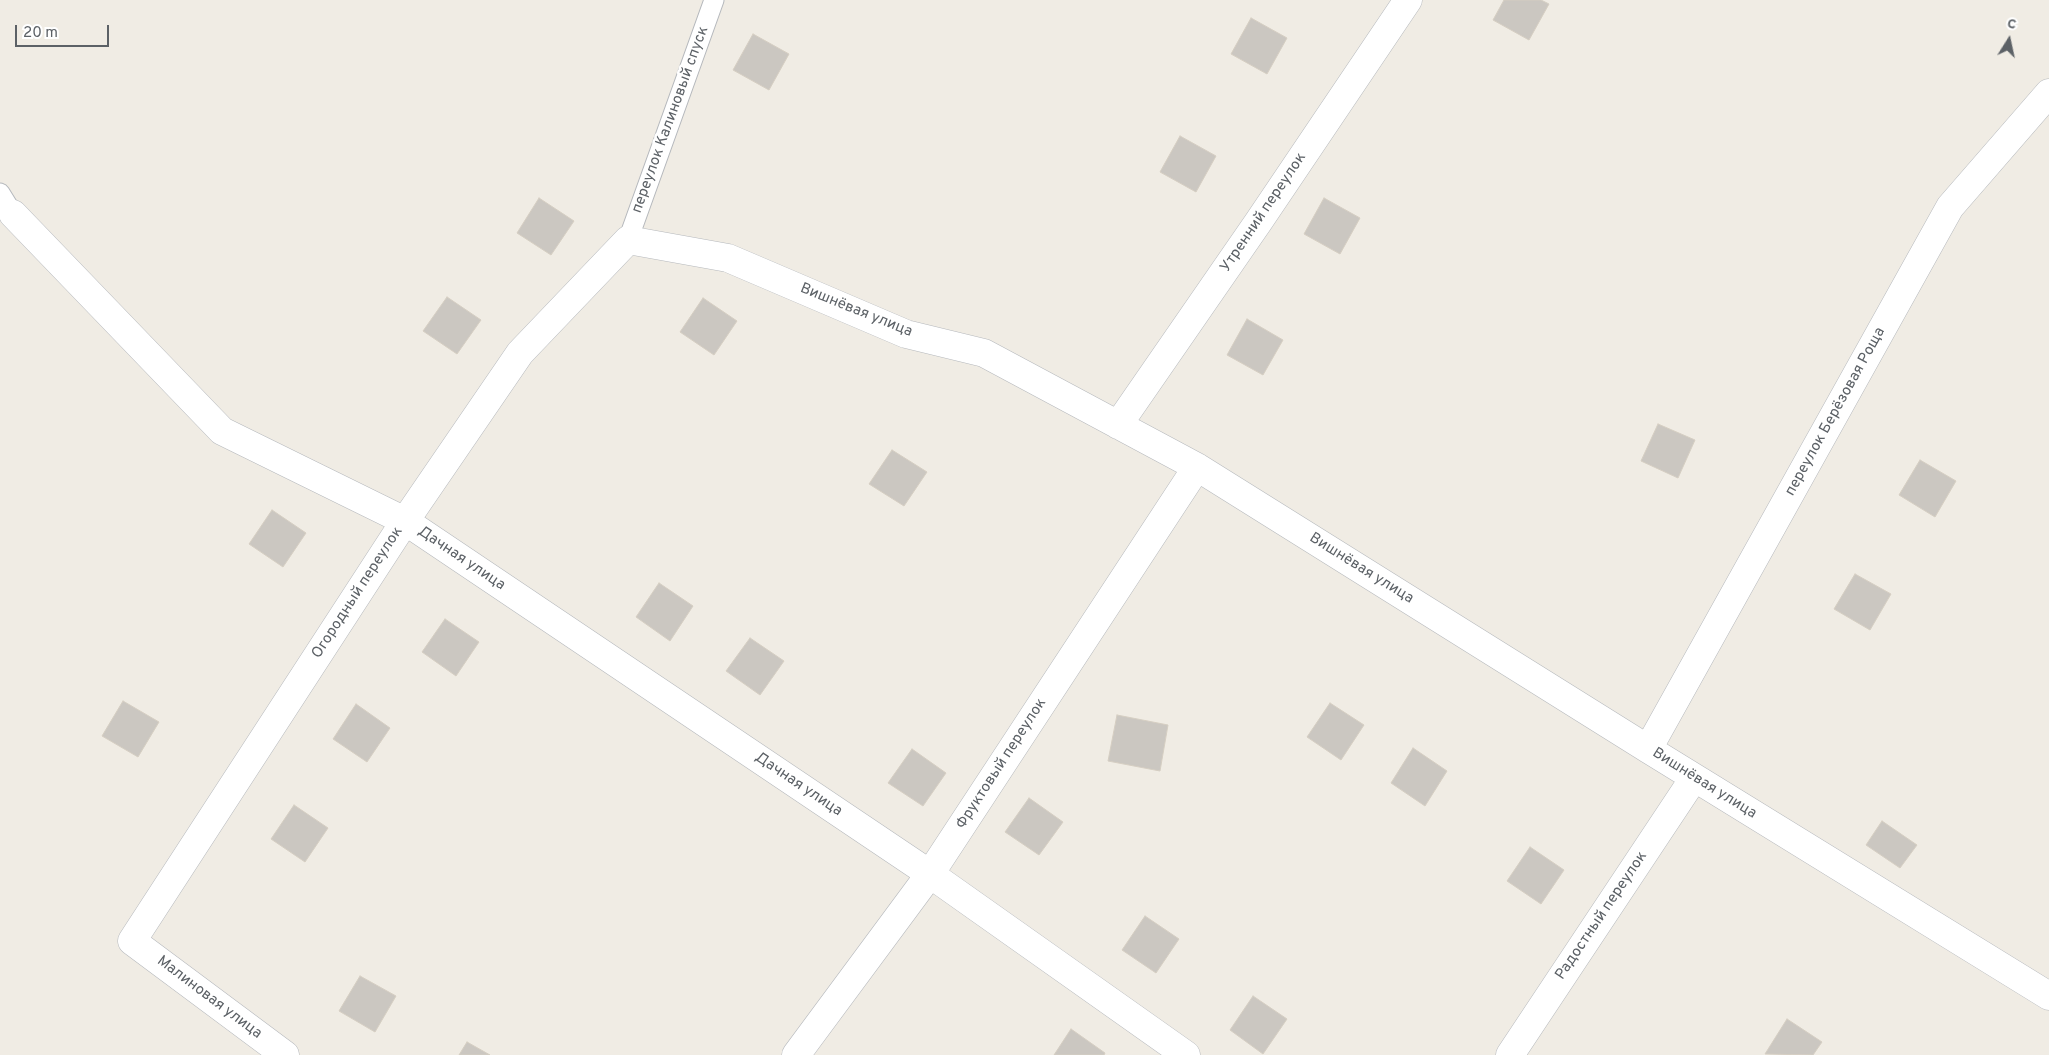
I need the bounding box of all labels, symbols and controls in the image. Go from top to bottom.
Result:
scale bar [18,15,111,47]
north arrow [1984,15,2034,65]
text: С [2006,16,2018,34]
text: 20 m [23,24,58,43]
street label: переулок Калиновый спуск [629,24,713,216]
street label: Утренний переулок [1217,150,1311,276]
street label: Вишнёвая улица [797,280,915,342]
street label: переулок Берёзовая Роща [1782,325,1890,499]
street label: Дачная улица [414,523,508,595]
street label: Огородный переулок [309,524,407,662]
street label: Вишнёвая улица [1305,530,1417,608]
street label: Фруктовый переулок [953,695,1051,833]
street label: Вишнёвая улица [1648,745,1760,823]
street label: Дачная улица [751,749,845,821]
street label: Радостный переулок [1552,848,1652,984]
street label: Малиновая улица [153,953,265,1043]

